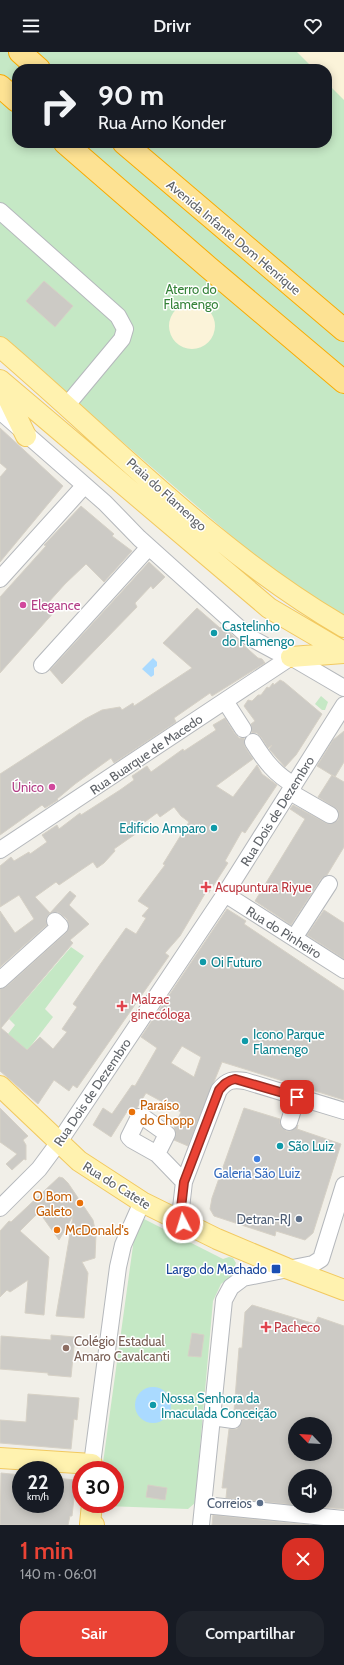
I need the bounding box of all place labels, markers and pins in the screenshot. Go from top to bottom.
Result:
place label: Elegance [31,597,81,613]
marker: Elegance [18,600,28,610]
place label: Castelinho do Flamengo [222,618,294,649]
marker: Castelinho do Flamengo [209,628,219,638]
place label: Único [12,778,44,795]
marker: Único [47,782,57,792]
place label: Edifício Amparo [119,820,206,836]
marker: Edifício Amparo [209,823,219,833]
place label: Acupuntura Riyue [215,879,312,895]
marker: Acupuntura Riyue [200,881,212,893]
place label: Oi Futuro [211,954,262,970]
marker: Oi Futuro [198,957,208,967]
place label: Malzac ginecóloga [131,991,191,1022]
marker: Malzac ginecóloga [116,1000,128,1012]
place label: Icono Parque Flamengo [253,1026,325,1057]
marker: Icono Parque Flamengo [240,1036,250,1046]
pin [280,1080,314,1114]
place label: Paraíso do Chopp [140,1097,194,1128]
marker: Paraíso do Chopp [127,1107,137,1117]
place label: São Luiz [288,1138,334,1154]
marker: São Luiz [275,1141,285,1151]
marker: Galeria São Luiz [252,1154,262,1164]
place label: Galeria São Luiz [214,1165,300,1181]
place label: O Bom Galeto [33,1188,72,1219]
marker: O Bom Galeto [75,1198,85,1208]
place label: Detran-RJ [236,1211,291,1227]
marker: Detran-RJ [294,1214,304,1224]
place label: McDonald's [65,1222,130,1238]
marker: McDonald's [52,1225,62,1235]
place label: Largo do Machado [166,1261,267,1277]
marker: Largo do Machado [270,1263,282,1275]
place label: Pacheco [274,1319,320,1335]
marker: Pacheco [261,1322,271,1332]
place label: Colégio Estadual Amaro Cavalcanti [74,1333,170,1364]
marker: Colégio Estadual Amaro Cavalcanti [61,1343,71,1353]
place label: Nossa Senhora da Imaculada Conceição [161,1390,277,1421]
marker: Nossa Senhora da Imaculada Conceição [148,1400,158,1410]
place label: Correios [207,1495,253,1511]
marker: Correios [255,1498,265,1508]

